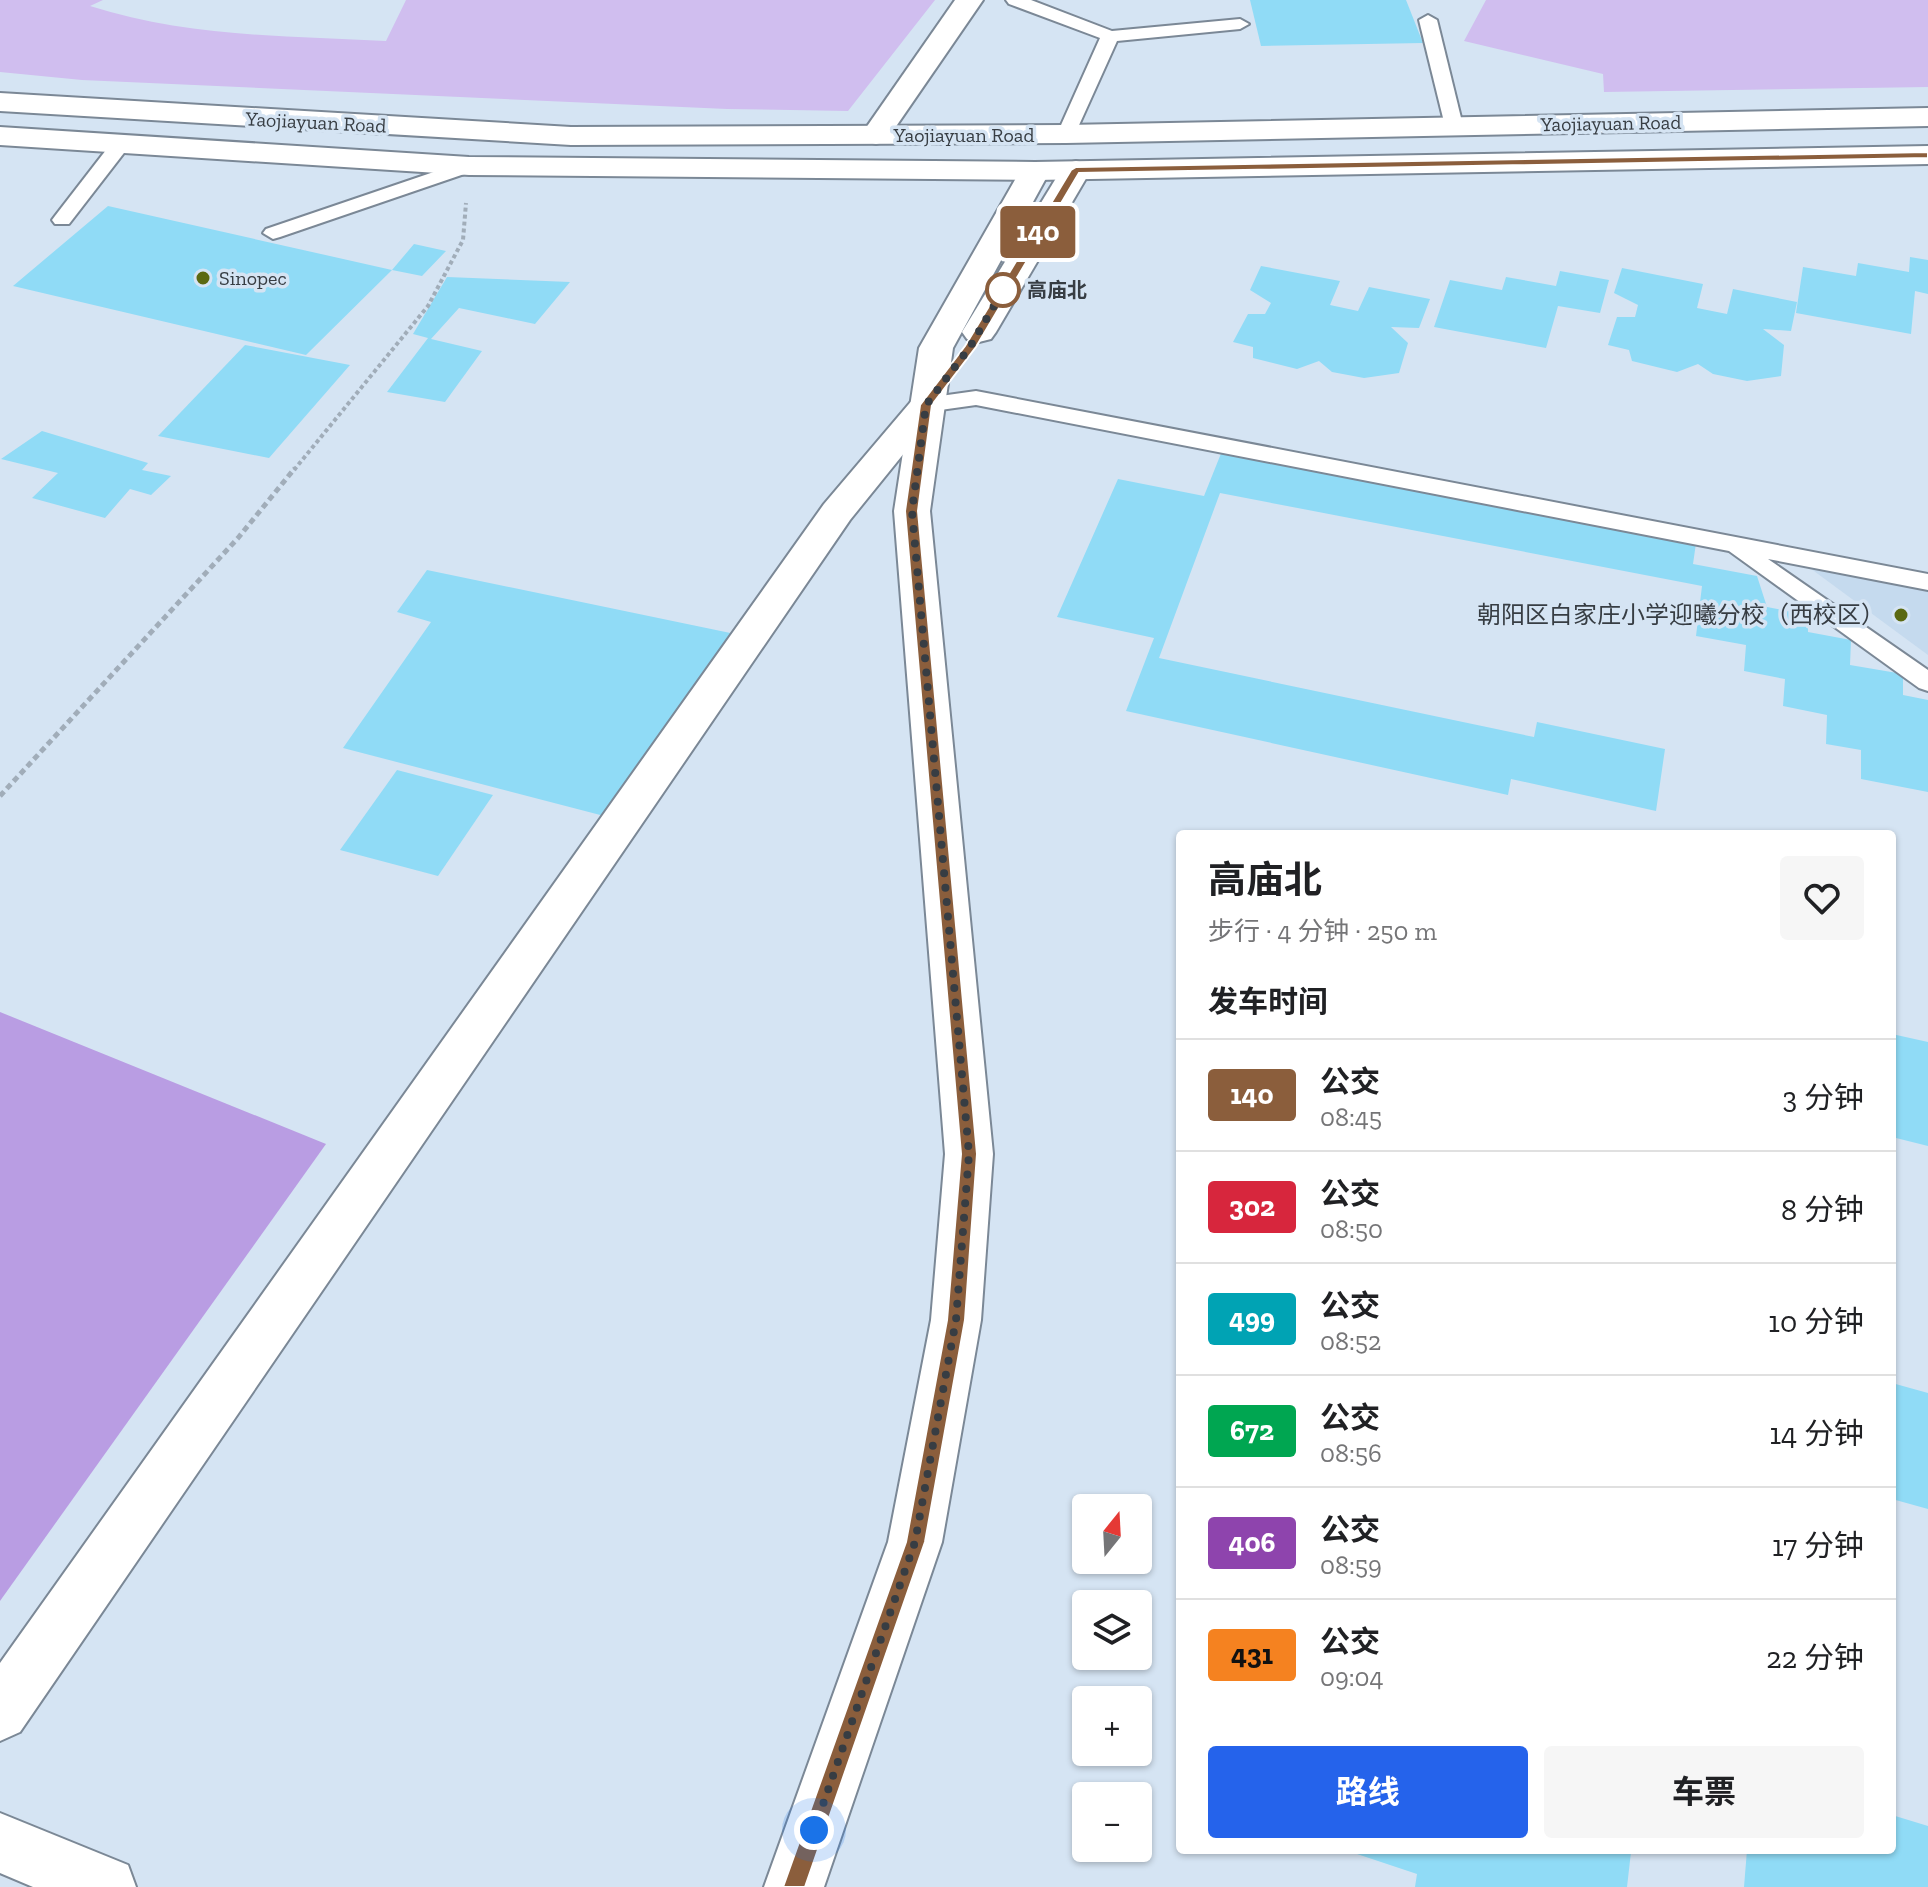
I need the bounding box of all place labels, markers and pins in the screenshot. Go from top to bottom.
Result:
place label: Sinopec [219,266,287,290]
marker: Sinopec [194,269,212,287]
marker: 高庙北 [986,273,1020,307]
place label: 高庙北 [1027,278,1087,302]
place label: 朝阳区白家庄小学迎曦分校（西校区） [1477,600,1885,629]
marker: 朝阳区白家庄小学迎曦分校（西校区） [1892,606,1910,624]

